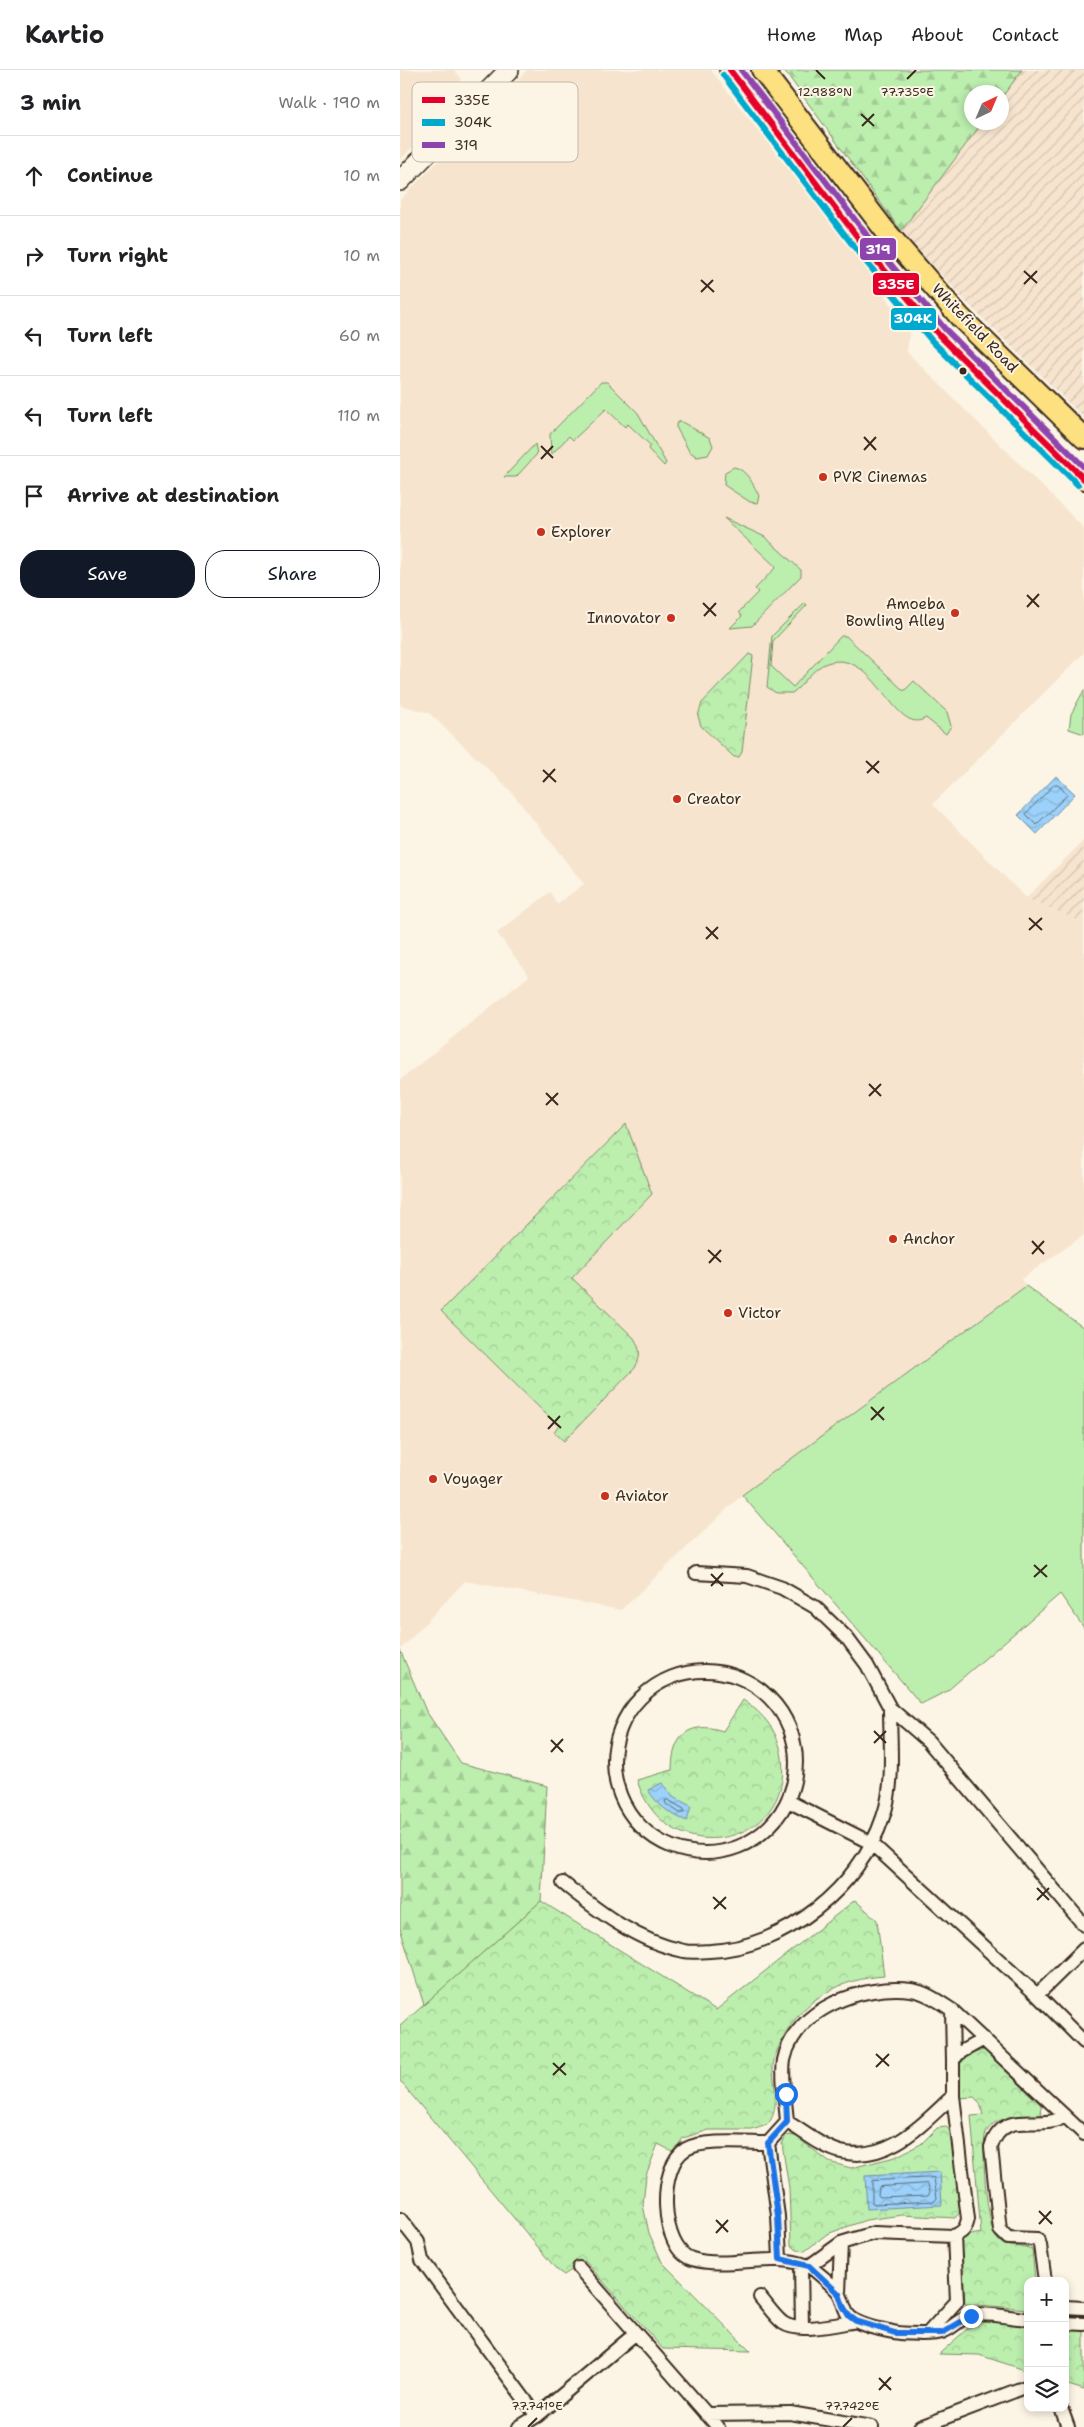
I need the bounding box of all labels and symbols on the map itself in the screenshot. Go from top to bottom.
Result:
legend [412,82,578,162]
text: 12.988°N [798,84,852,100]
text: 77.735°E [880,84,934,100]
north arrow [964,85,1009,130]
text: 335E [454,91,490,109]
text: 304K [454,113,492,131]
text: 319 [454,136,478,154]
line badge: 319 [859,237,897,261]
text: 319 [865,240,891,258]
line badge: 335E [872,272,920,296]
text: 335E [877,275,915,293]
street label: Whitefield Road [927,279,1023,377]
line badge: 304K [890,307,937,331]
text: 304K [894,309,933,327]
unlabelled marker [958,366,968,376]
place label: PVR Cinemas [833,467,927,487]
marker: PVR Cinemas [817,471,829,483]
place label: Explorer [551,522,611,542]
marker: Explorer [535,526,547,538]
place label: Amoeba Bowling Alley [846,594,946,631]
marker: Amoeba Bowling Alley [949,607,961,619]
place label: Innovator [587,608,661,628]
marker: Innovator [665,612,677,624]
place label: Creator [687,789,741,809]
marker: Creator [671,793,683,805]
place label: Anchor [903,1229,955,1249]
marker: Anchor [887,1233,899,1245]
place label: Victor [738,1303,781,1323]
marker: Victor [722,1307,734,1319]
place label: Voyager [443,1469,503,1489]
marker: Voyager [427,1473,439,1485]
place label: Aviator [615,1486,669,1506]
marker: Aviator [599,1490,611,1502]
route start [775,2083,798,2106]
route end [960,2305,983,2328]
text: 77.741°E [511,2398,563,2414]
text: 77.742°E [825,2398,879,2414]

